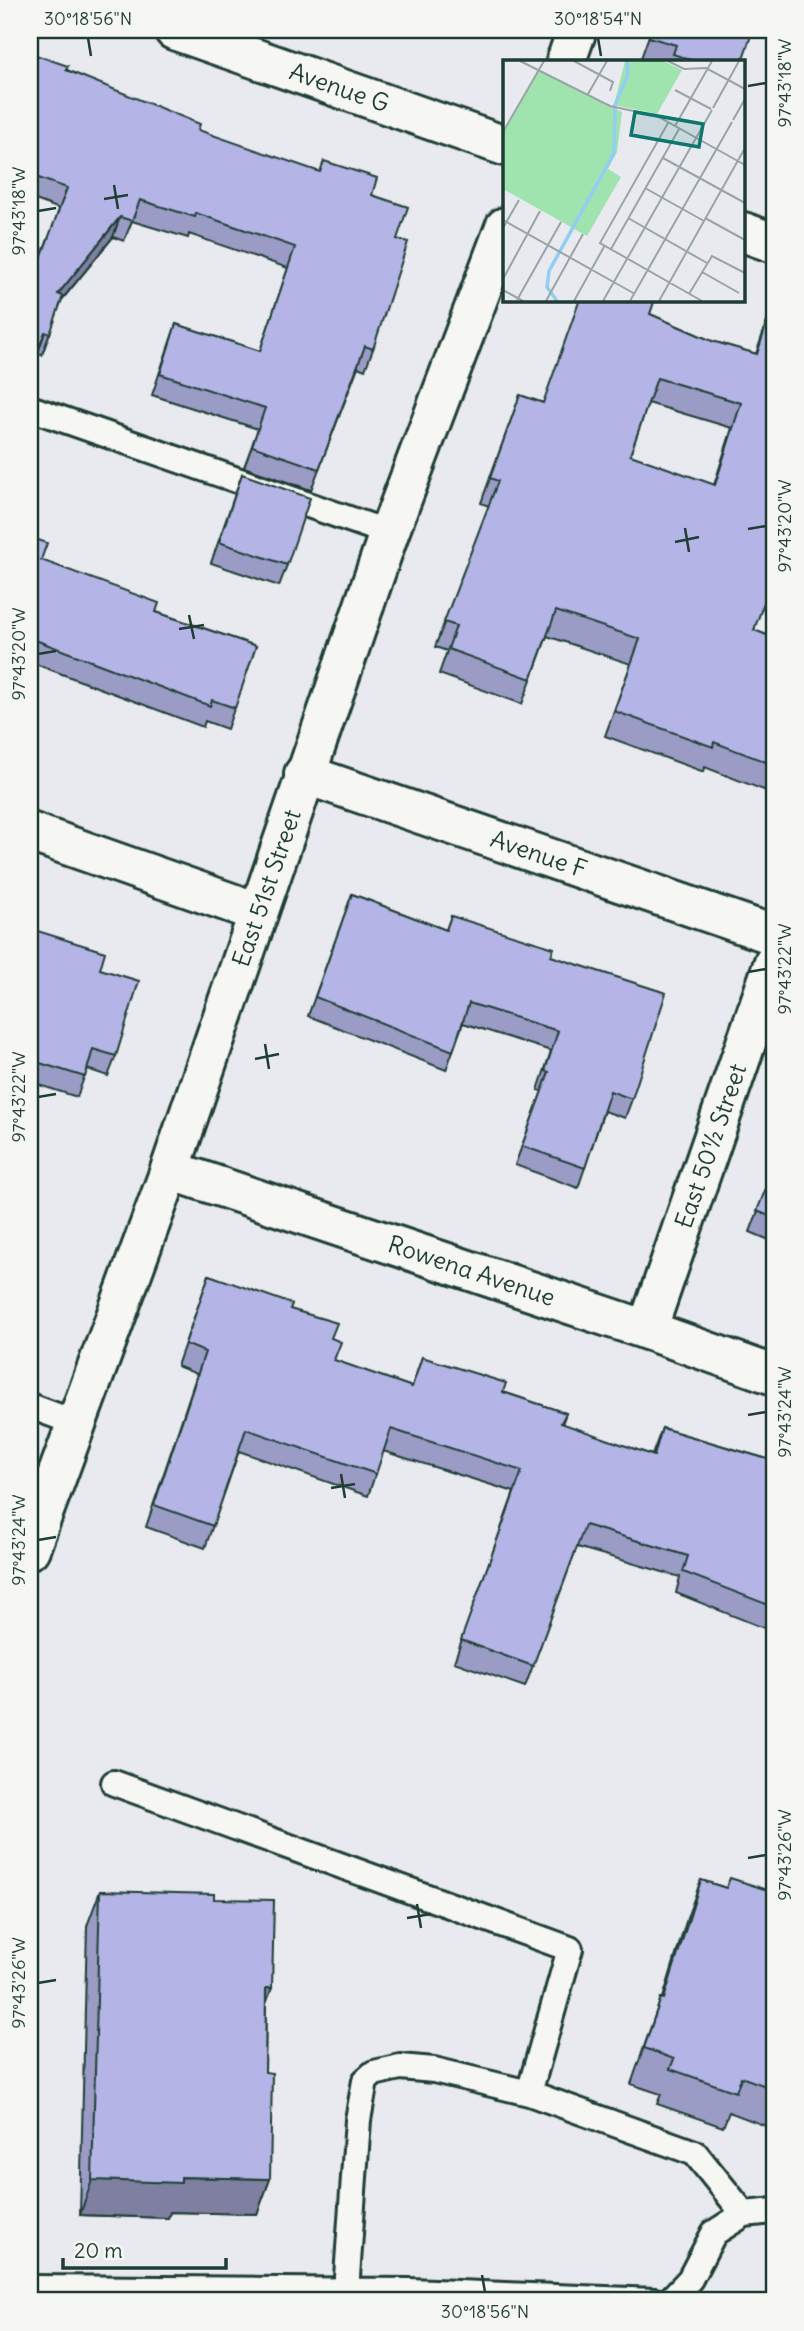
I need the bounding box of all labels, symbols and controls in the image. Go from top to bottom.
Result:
text: 30°18'56"N [44,7,132,30]
text: 30°18'54"N [554,7,642,30]
text: 97°43'18"W [773,39,796,127]
street label: Avenue G [286,56,393,118]
inset map [503,60,744,301]
text: 97°43'18"W [7,167,30,255]
text: 97°43'20"W [773,479,796,573]
text: 97°43'20"W [7,607,30,701]
street label: East 51st Street [225,805,307,970]
street label: Avenue F [487,823,591,884]
text: 97°43'22"W [773,923,796,1015]
text: 97°43'22"W [7,1051,30,1143]
street label: East 50½ Street [668,1059,752,1232]
street label: Rowena Avenue [384,1228,559,1312]
text: 97°43'24"W [773,1366,796,1458]
text: 97°43'24"W [7,1494,30,1586]
text: 97°43'26"W [773,1809,796,1901]
text: 97°43'26"W [7,1937,30,2029]
scale bar [63,2226,226,2270]
text: 20 m [74,2237,123,2264]
text: 30°18'56"N [441,2300,529,2323]

